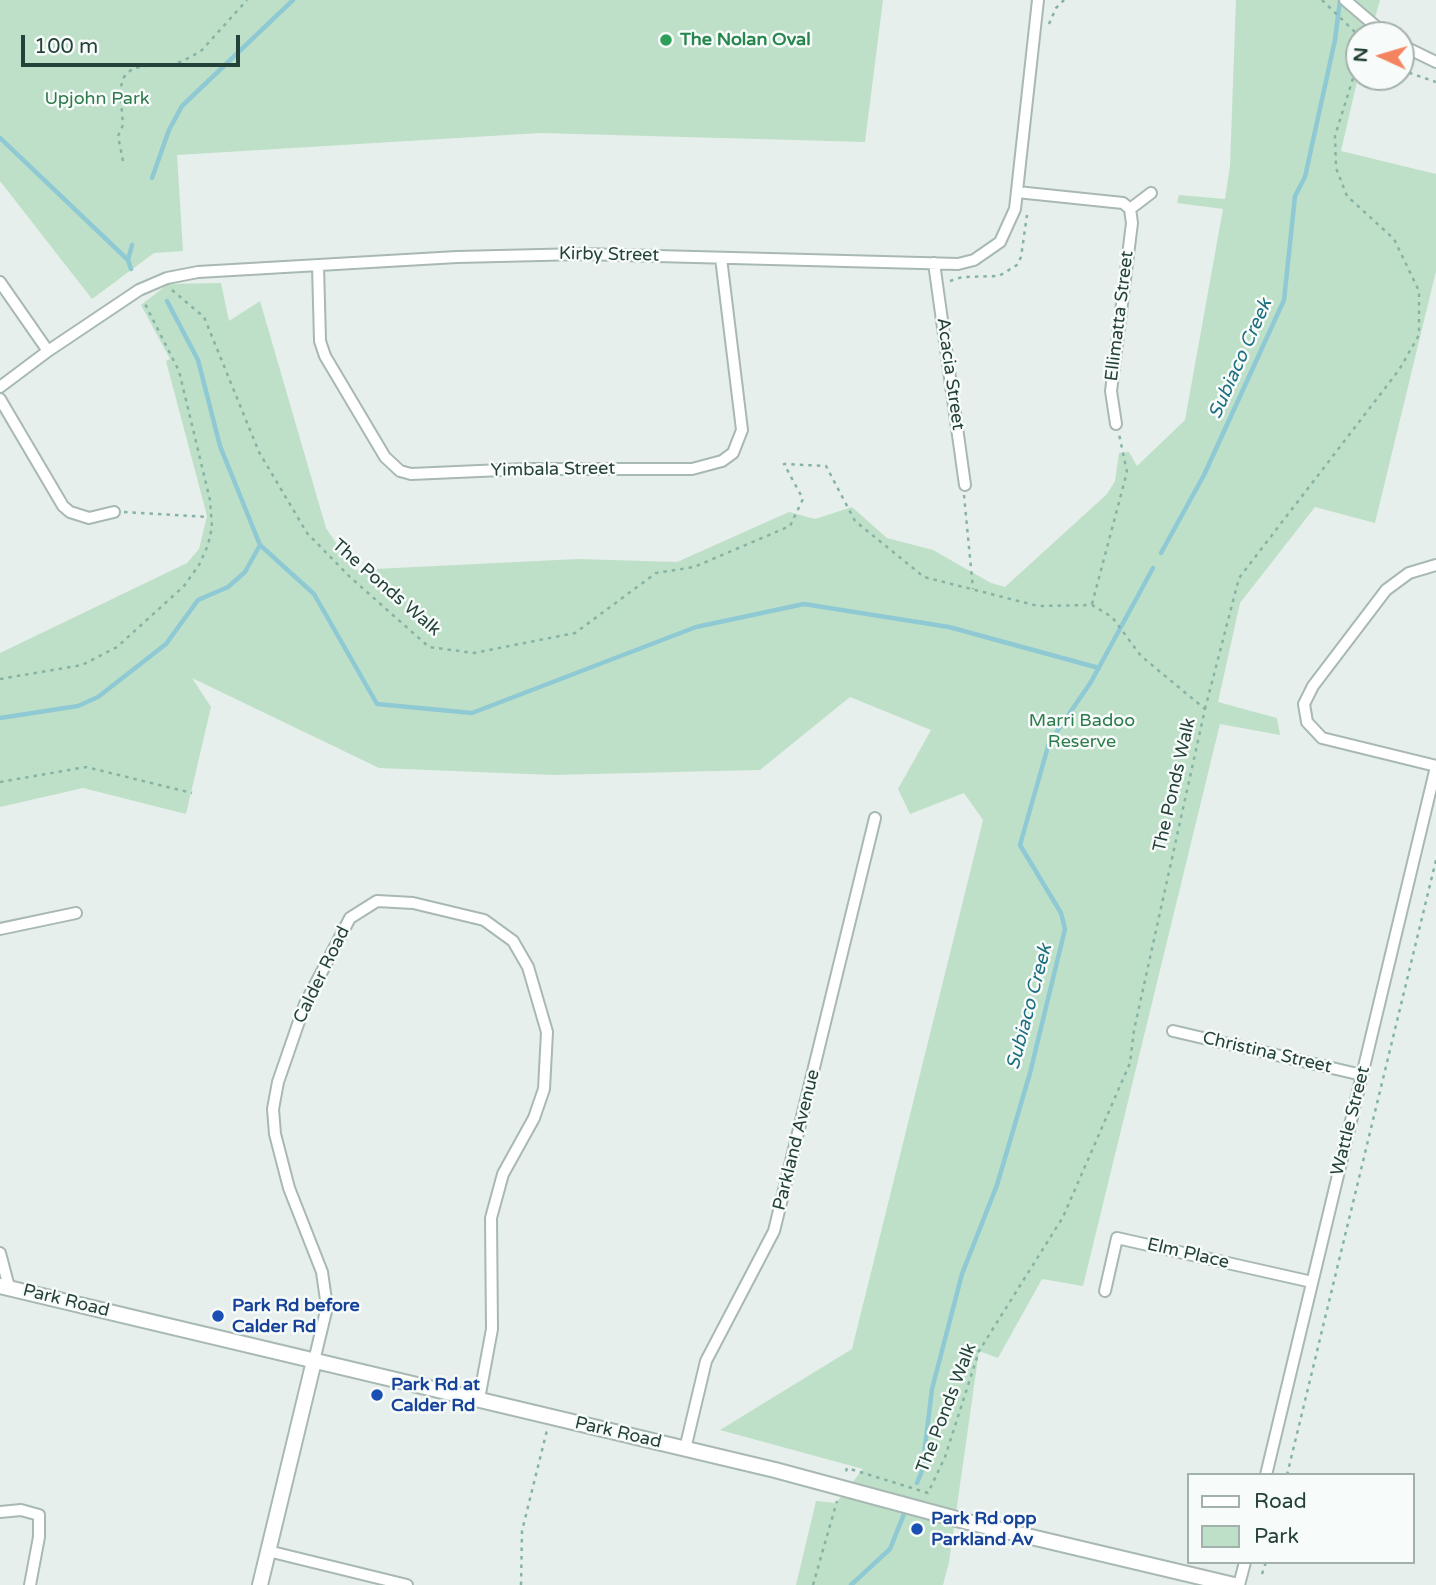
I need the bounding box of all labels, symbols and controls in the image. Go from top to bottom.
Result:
scale bar [24,21,243,65]
north arrow [1345,21,1415,91]
place label: The Nolan Oval [680,29,811,51]
marker: The Nolan Oval [658,32,674,48]
text: 100 m [34,34,98,59]
text: N [1350,46,1373,63]
park label: Upjohn Park [44,88,150,110]
street label: Kirby Street [559,243,659,267]
street label: Ellimatta Street [1101,250,1139,382]
water label: Subiaco Creek [1204,295,1278,423]
street label: Acacia Street [931,316,969,432]
street label: Yimbala Street [491,458,615,482]
street label: The Ponds Walk [327,535,445,641]
park label: Marri Badoo Reserve [1029,710,1135,752]
street label: The Ponds Walk [1149,716,1201,854]
street label: Calder Road [289,923,355,1027]
water label: Subiaco Creek [1002,942,1058,1072]
street label: Christina Street [1200,1028,1334,1078]
street label: Wattle Street [1327,1064,1375,1178]
street label: Parkland Avenue [769,1067,825,1213]
street label: Elm Place [1145,1234,1231,1274]
street label: Park Road [21,1280,111,1322]
place label: Park Rd before Calder Rd [232,1295,360,1338]
marker: Park Rd before Calder Rd [210,1308,226,1324]
street label: The Ponds Walk [912,1340,982,1476]
place label: Park Rd at Calder Rd [391,1374,480,1416]
marker: Park Rd at Calder Rd [369,1387,385,1403]
street label: Park Road [573,1413,663,1453]
legend [1188,1473,1415,1564]
text: Road [1254,1489,1307,1514]
place label: Park Rd opp Parkland Av [931,1508,1037,1550]
marker: Park Rd opp Parkland Av [909,1521,925,1537]
text: Park [1254,1524,1299,1549]

